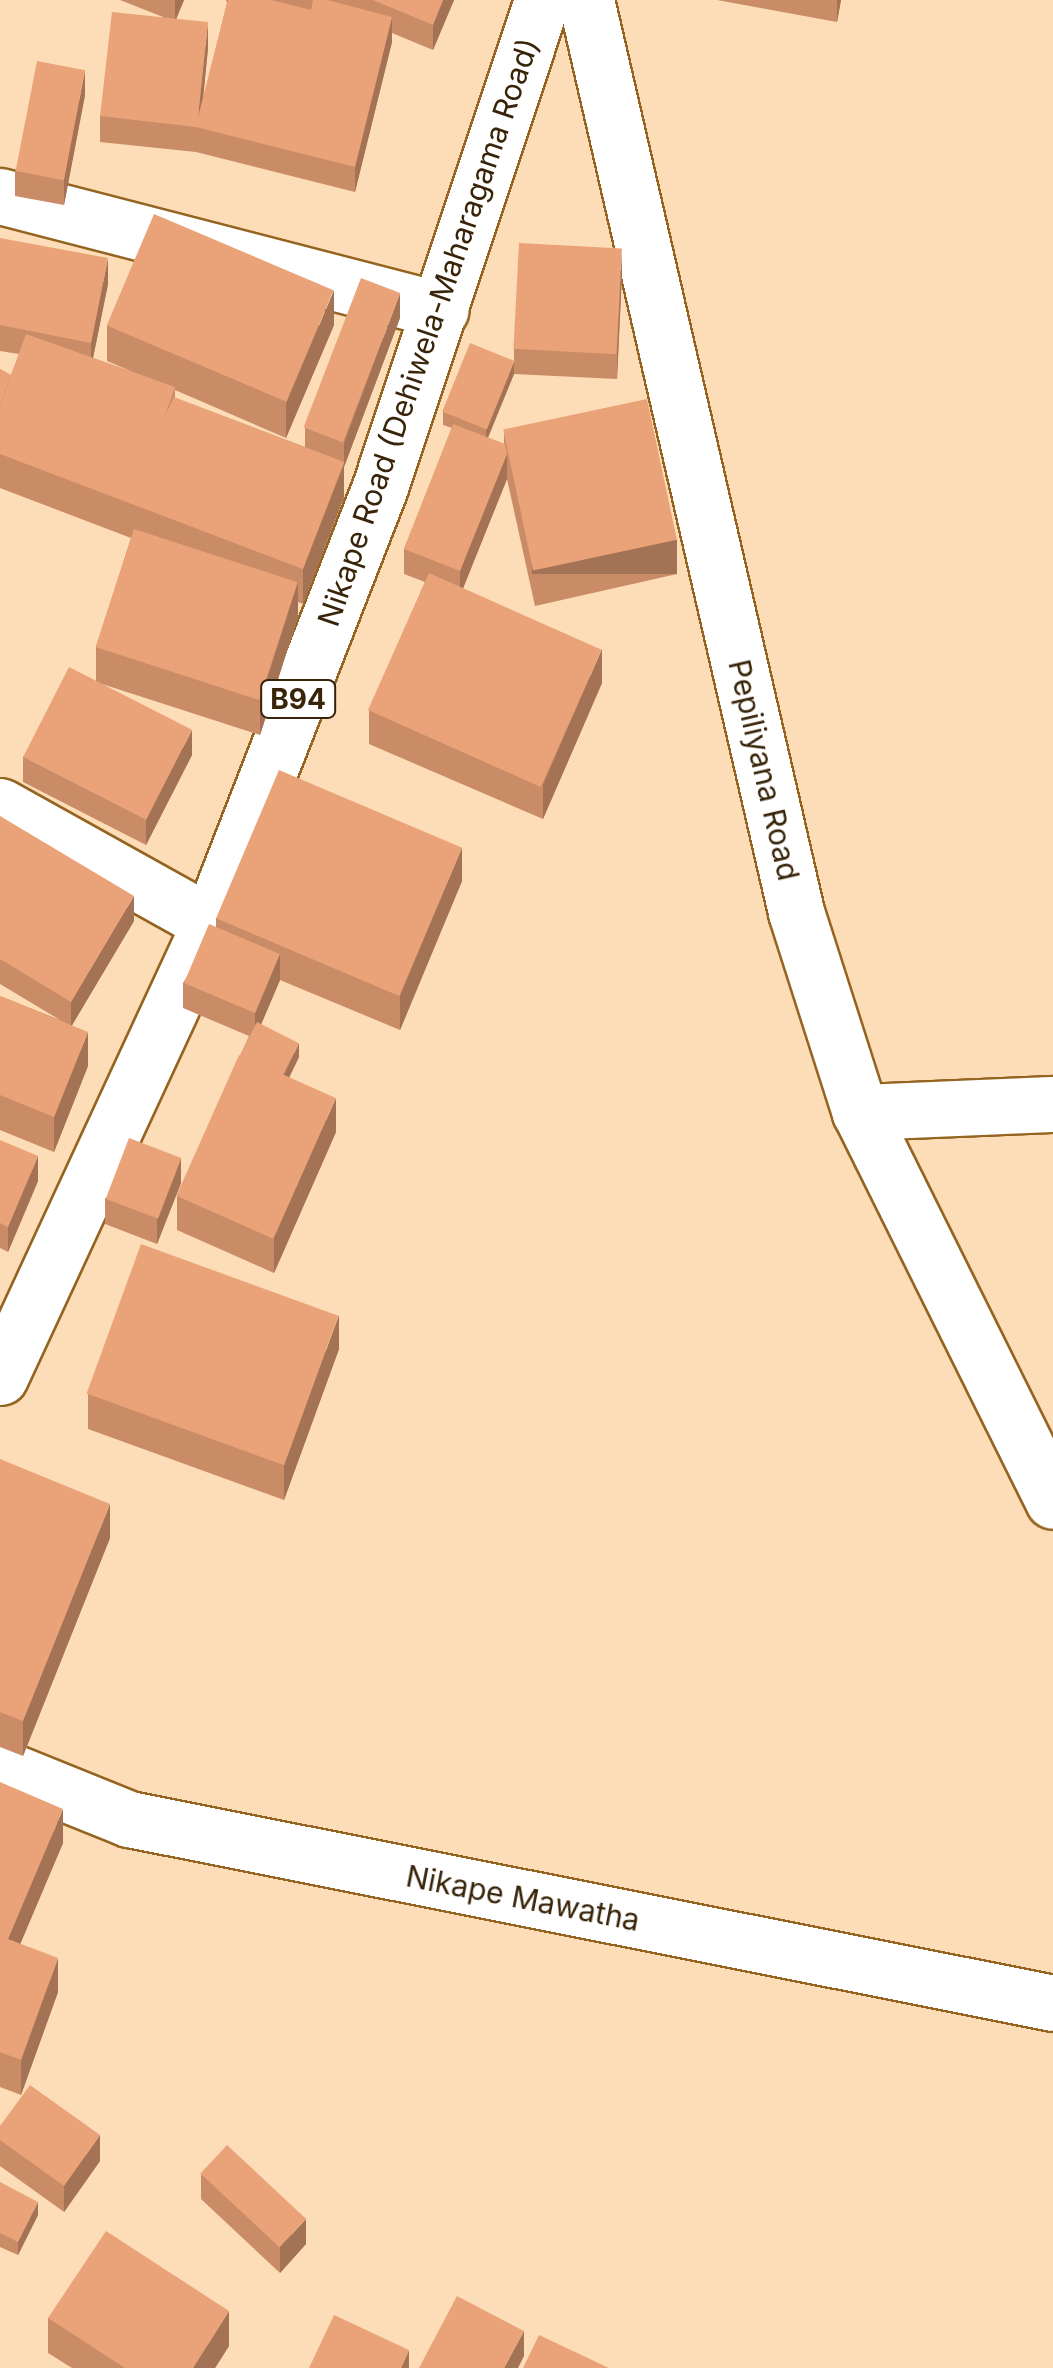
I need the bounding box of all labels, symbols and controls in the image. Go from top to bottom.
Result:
street label: Nikape Road (Dehiwela-Maharagama Road) [310,33,546,631]
street label: Pepiliyana Road [721,656,807,884]
road number: B94 [258,676,338,722]
street label: Nikape Mawatha [403,1858,643,1938]

